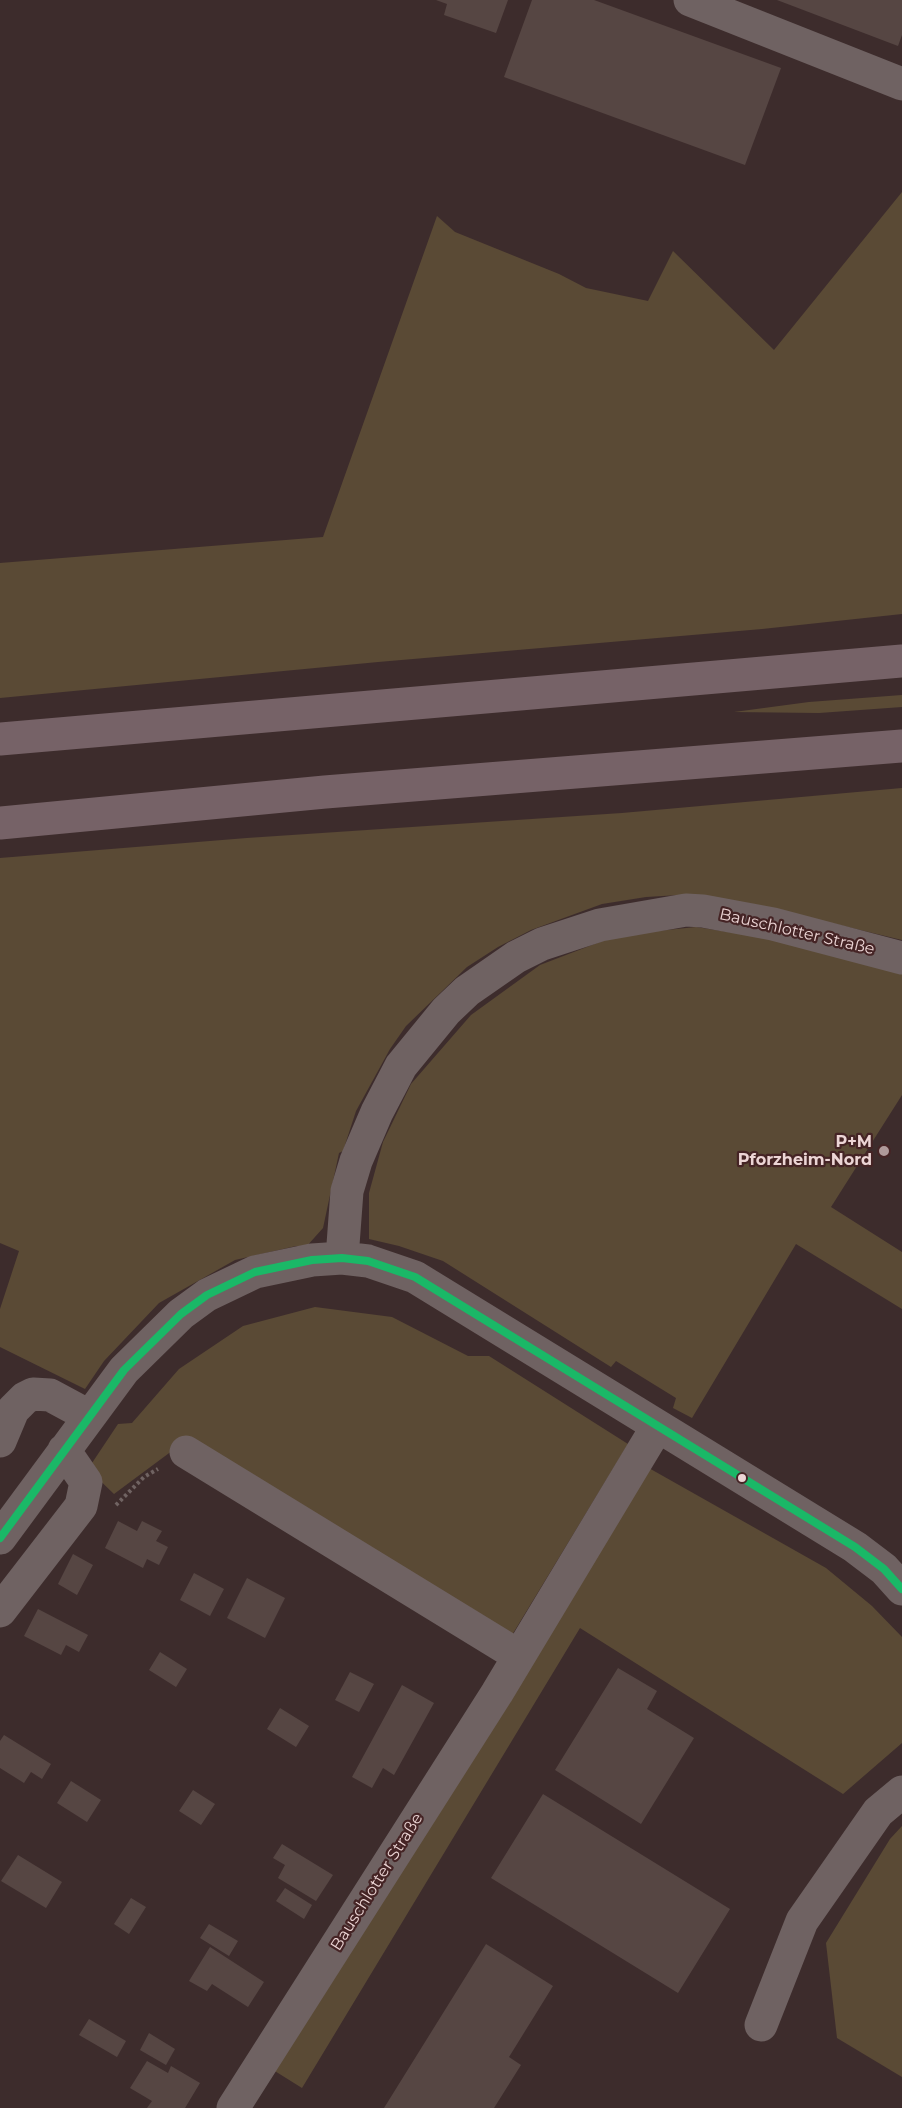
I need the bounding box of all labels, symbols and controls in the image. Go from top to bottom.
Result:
street label: Bauschlotter Straße [718,905,876,959]
place label: P+M Pforzheim-Nord [738,1132,872,1170]
marker: P+M Pforzheim-Nord [877,1144,891,1158]
unlabelled marker [736,1472,748,1484]
street label: Bauschlotter Straße [327,1810,427,1954]

